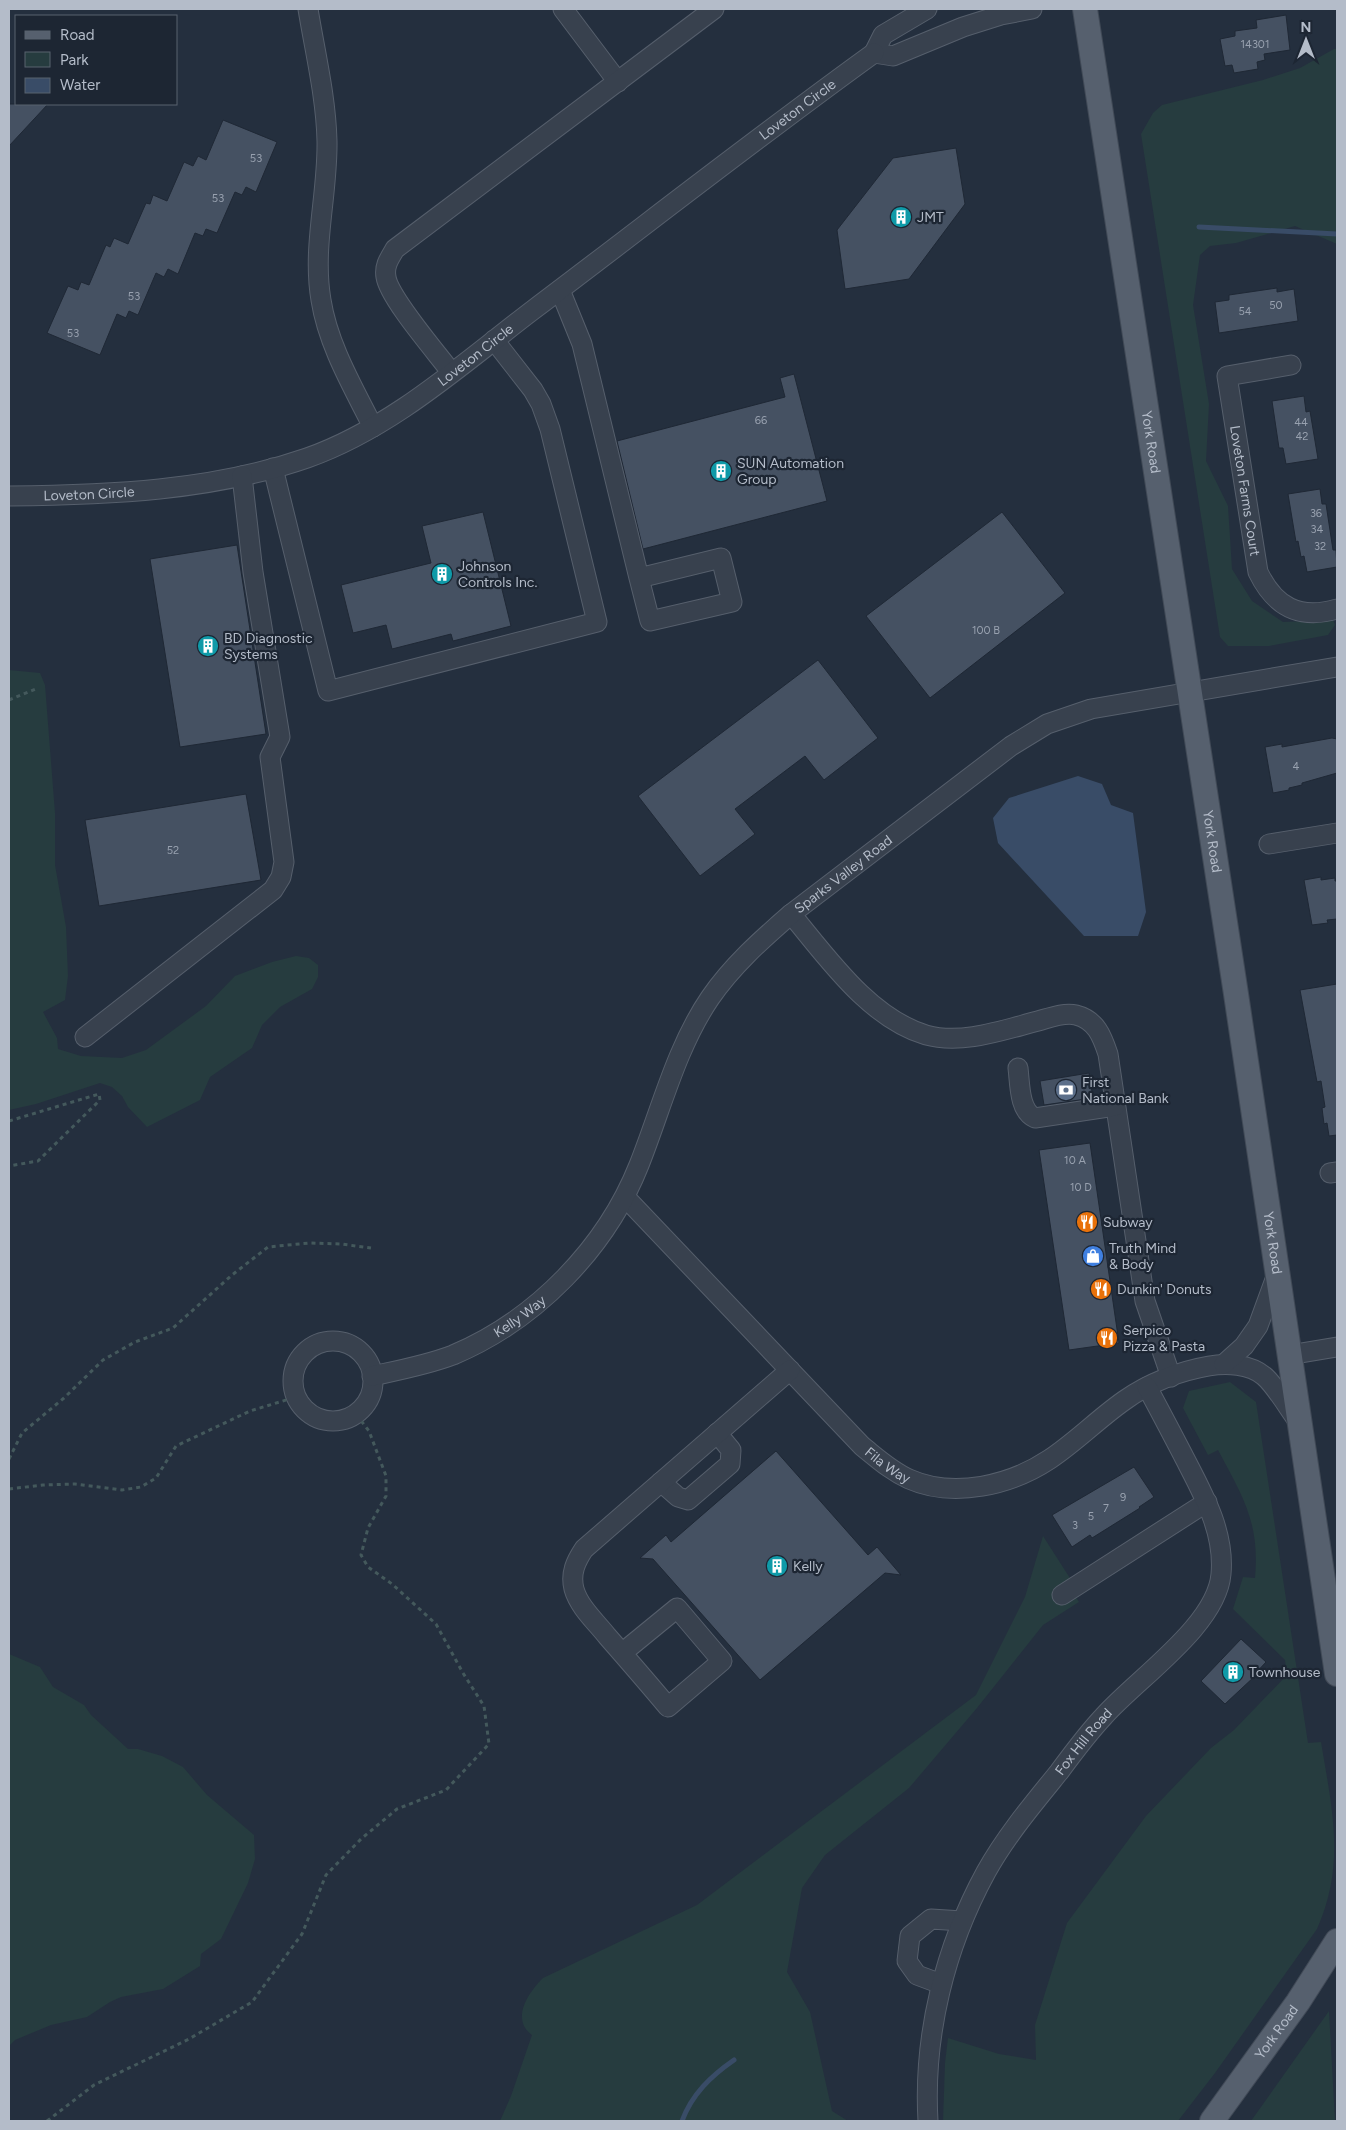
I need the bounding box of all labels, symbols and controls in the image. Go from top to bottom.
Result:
legend [15,15,178,105]
north arrow [1281,15,1331,65]
text: N [1301,19,1311,36]
text: Road [60,26,95,44]
house number: 14301 [1241,38,1269,51]
text: Park [60,51,89,69]
text: Water [60,76,100,94]
street label: Loveton Circle [756,76,840,144]
house number: 53 [250,152,262,165]
house number: 53 [212,192,224,205]
building icon: JMT [889,205,913,229]
place label: JMT [917,209,944,226]
house number: 53 [128,290,140,303]
house number: 50 [1269,299,1283,312]
house number: 54 [1238,305,1252,318]
street label: Loveton Circle [434,320,517,390]
house number: 53 [67,327,79,340]
street label: York Road [1138,410,1164,474]
house number: 66 [755,414,767,427]
house number: 44 [1294,416,1308,429]
street label: Loveton Farms Court [1226,424,1263,557]
house number: 42 [1296,430,1308,443]
place label: SUN Automation Group [737,455,844,488]
building icon: SUN Automation Group [709,459,733,483]
street label: Loveton Circle [43,483,135,504]
house number: 36 [1310,507,1322,520]
house number: 34 [1311,523,1324,536]
house number: 32 [1314,540,1326,553]
place label: Johnson Controls Inc. [458,558,537,591]
building icon: Johnson Controls Inc. [430,562,454,586]
house number: 100 B [972,624,1000,637]
place label: BD Diagnostic Systems [224,630,313,663]
building icon: BD Diagnostic Systems [196,634,220,658]
house number: 4 [1293,760,1300,773]
street label: York Road [1199,809,1225,874]
street label: Sparks Valley Road [791,832,896,917]
house number: 52 [167,844,179,857]
place label: First National Bank [1082,1074,1169,1107]
bank icon: First National Bank [1054,1078,1078,1102]
house number: 10 A [1064,1154,1086,1167]
house number: 10 D [1070,1181,1092,1194]
restaurant icon: Subway [1075,1210,1099,1234]
street label: York Road [1259,1210,1285,1275]
place label: Subway [1103,1214,1153,1231]
place label: Truth Mind & Body [1109,1240,1176,1273]
shop icon: Truth Mind & Body [1081,1244,1105,1268]
restaurant icon: Dunkin' Donuts [1089,1277,1113,1301]
place label: Dunkin' Donuts [1117,1281,1212,1298]
street label: Kelly Way [491,1292,550,1341]
place label: Serpico Pizza & Pasta [1123,1322,1205,1355]
restaurant icon: Serpico Pizza & Pasta [1095,1326,1119,1350]
street label: Fila Way [861,1444,914,1488]
house number: 9 [1120,1491,1126,1504]
house number: 7 [1103,1502,1109,1515]
house number: 5 [1088,1510,1094,1523]
house number: 3 [1072,1519,1078,1532]
building icon: Kelly [765,1554,789,1578]
place label: Kelly [793,1558,823,1575]
building icon: Townhouse [1221,1660,1245,1684]
place label: Townhouse [1249,1664,1321,1681]
street label: Fox Hill Road [1052,1705,1116,1779]
street label: York Road [1251,2002,1302,2063]

